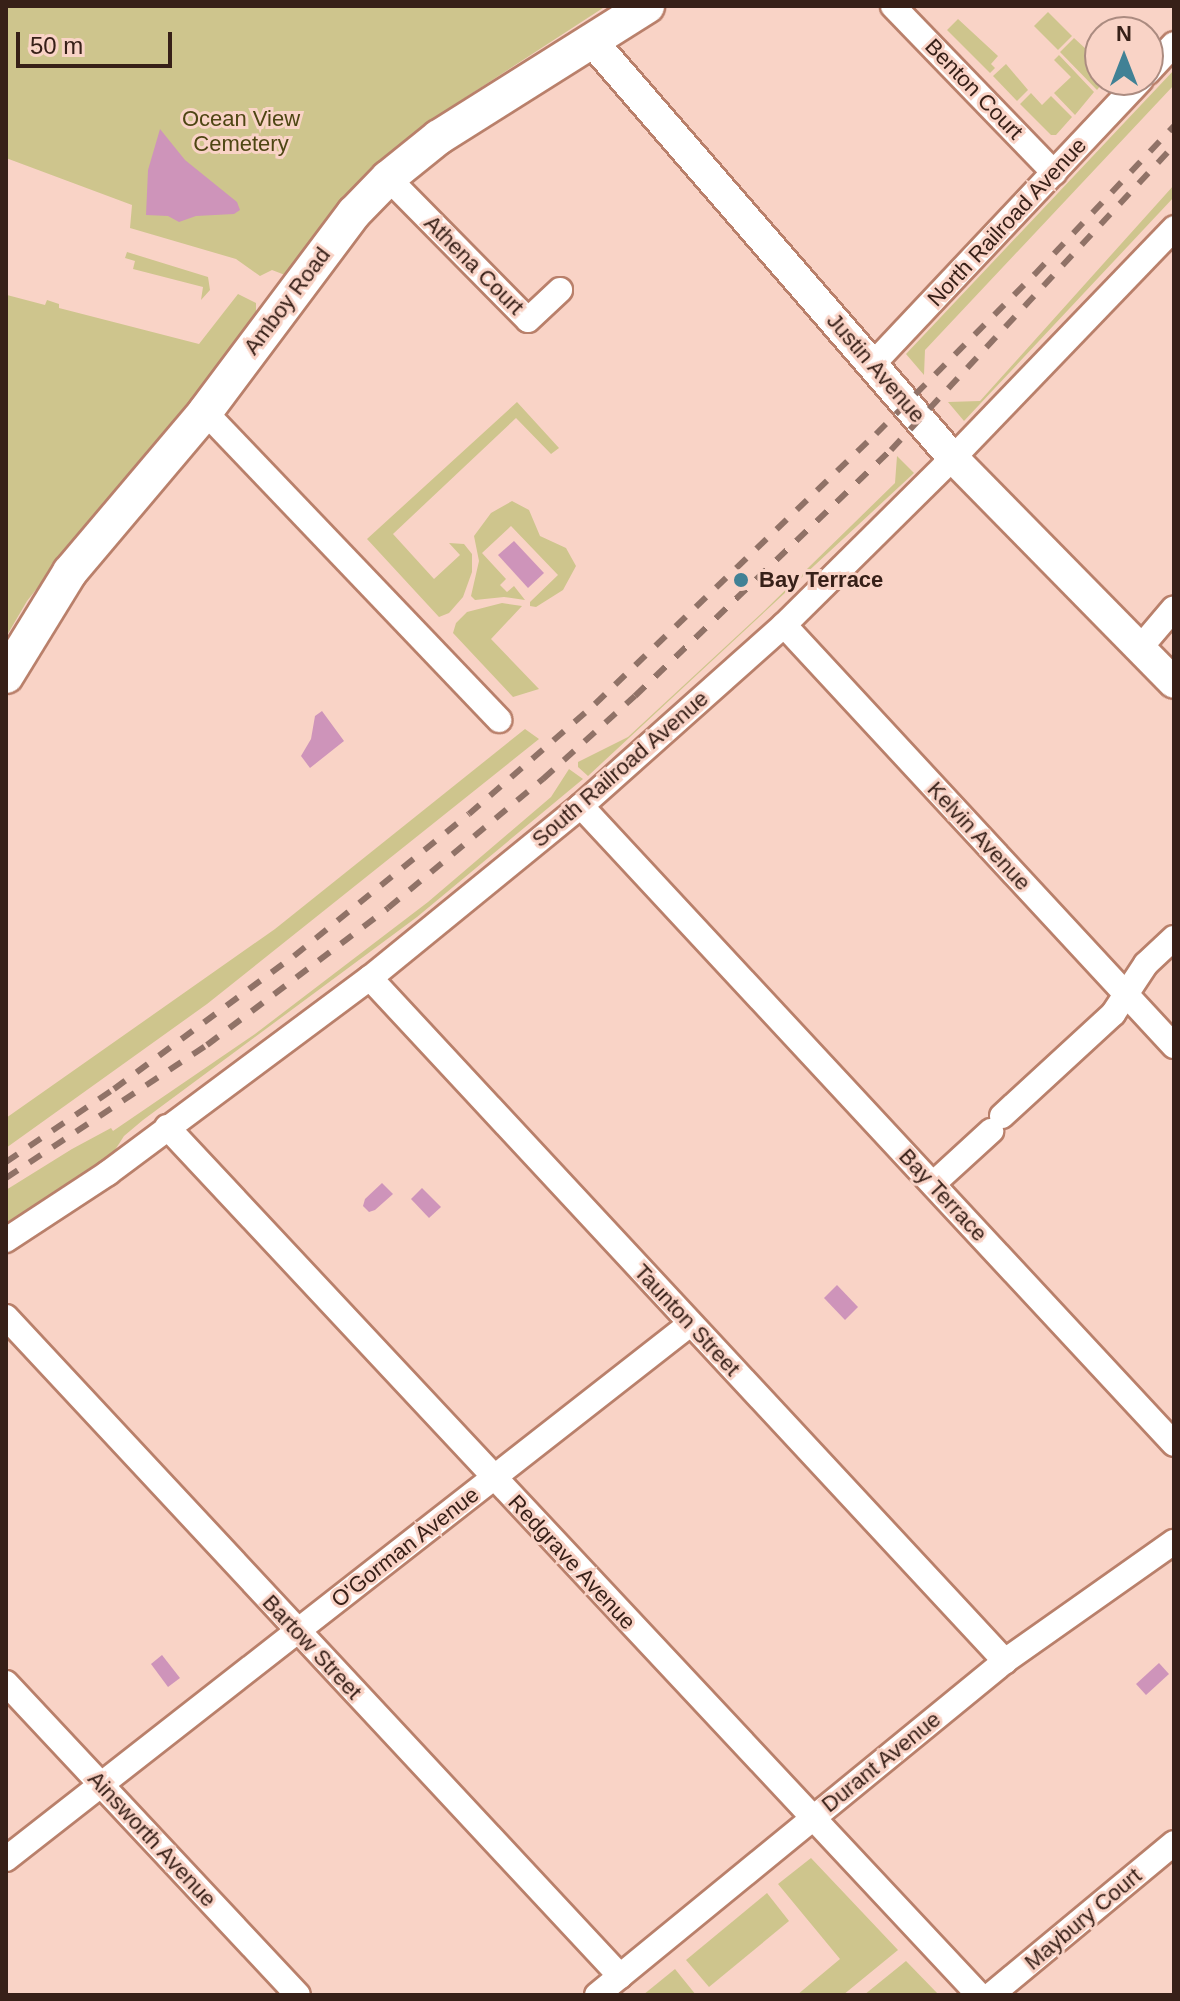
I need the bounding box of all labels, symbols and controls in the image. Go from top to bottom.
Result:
scale bar [20,16,176,66]
north arrow [1084,16,1164,96]
text: N [1116,21,1132,46]
text: 50 m [30,32,83,59]
street label: Benton Court [919,33,1029,145]
park label: Ocean View Cemetery [182,105,300,156]
street label: North Railroad Avenue [922,132,1092,312]
street label: Athena Court [419,210,529,320]
street label: Amboy Road [238,242,336,360]
street label: Justin Avenue [821,307,931,429]
place label: Bay Terrace [759,567,883,593]
marker: Bay Terrace [730,569,752,591]
street label: South Railroad Avenue [526,685,714,853]
street label: Kelvin Avenue [922,776,1036,896]
street label: Bay Terrace [893,1143,993,1247]
street label: Taunton Street [629,1259,745,1381]
street label: O'Gorman Avenue [326,1481,484,1613]
street label: Redgrave Avenue [502,1489,642,1635]
street label: Bartow Street [257,1589,367,1705]
street label: Durant Avenue [816,1706,946,1818]
street label: Ainsworth Avenue [82,1765,222,1913]
street label: Maybury Court [1019,1863,1147,1975]

